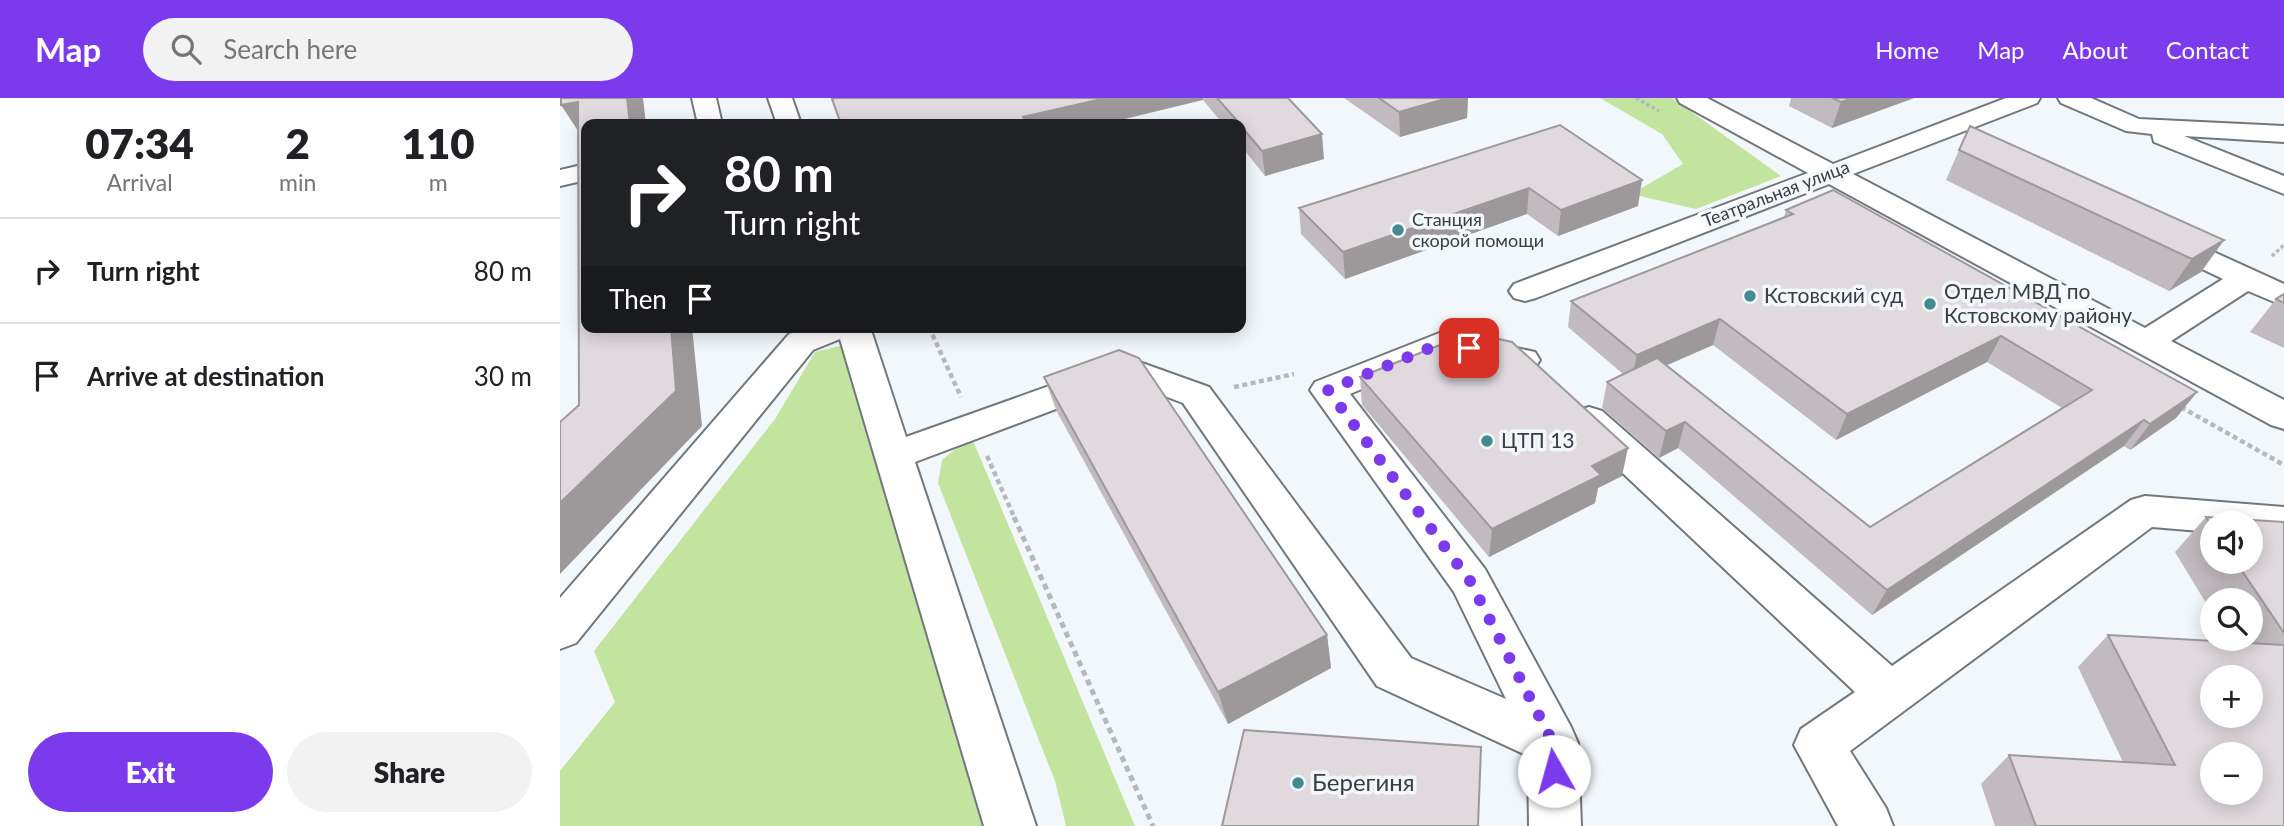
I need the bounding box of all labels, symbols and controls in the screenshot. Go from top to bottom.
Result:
search box [143,18,633,81]
text: Map [35,29,101,69]
icon: search [167,30,205,68]
text: Search here [223,33,357,65]
text: Home [1875,35,1939,64]
text: Map [1977,35,2025,64]
text: About [2063,35,2128,64]
text: Contact [2166,35,2249,64]
text: 07:34 [85,118,194,168]
text: 2 [286,118,310,168]
text: 110 [402,118,475,168]
text: 80 m [724,144,834,202]
icon: right [609,147,700,238]
street label: Театральная улица [1699,155,1852,231]
text: Arrival [106,168,173,196]
text: min [279,168,316,196]
text: m [429,168,448,196]
text: Turn right [724,203,860,242]
place label: Станция скорой помощи [1412,208,1544,251]
marker: Станция скорой помощи [1390,222,1406,238]
icon: right [28,252,66,290]
text: Turn right [87,255,200,287]
text: 80 m [474,255,532,287]
place label: Отдел МВД по Кстовскому району [1944,278,2132,327]
icon: arrive [681,280,719,318]
place label: Кстовский суд [1764,282,1903,307]
text: Then [609,283,667,315]
marker: Кстовский суд [1742,288,1758,304]
marker: Отдел МВД по Кстовскому району [1922,296,1938,312]
pin [1439,318,1499,378]
icon: arrive [1450,329,1488,367]
icon: arrive [28,357,66,395]
text: Arrive at destination [87,360,324,392]
text: 30 m [474,360,532,392]
place label: ЦТП 13 [1501,427,1575,452]
marker: ЦТП 13 [1479,433,1495,449]
map controls [2200,511,2263,805]
button: sound [2200,511,2263,574]
button: search [2200,588,2263,651]
button: + [2200,665,2263,728]
button: Exit [28,732,273,812]
button: Share [287,732,532,812]
position arrow [1517,734,1591,808]
button: − [2200,742,2263,805]
place label: Берегиня [1312,767,1415,796]
marker: Берегиня [1290,775,1306,791]

